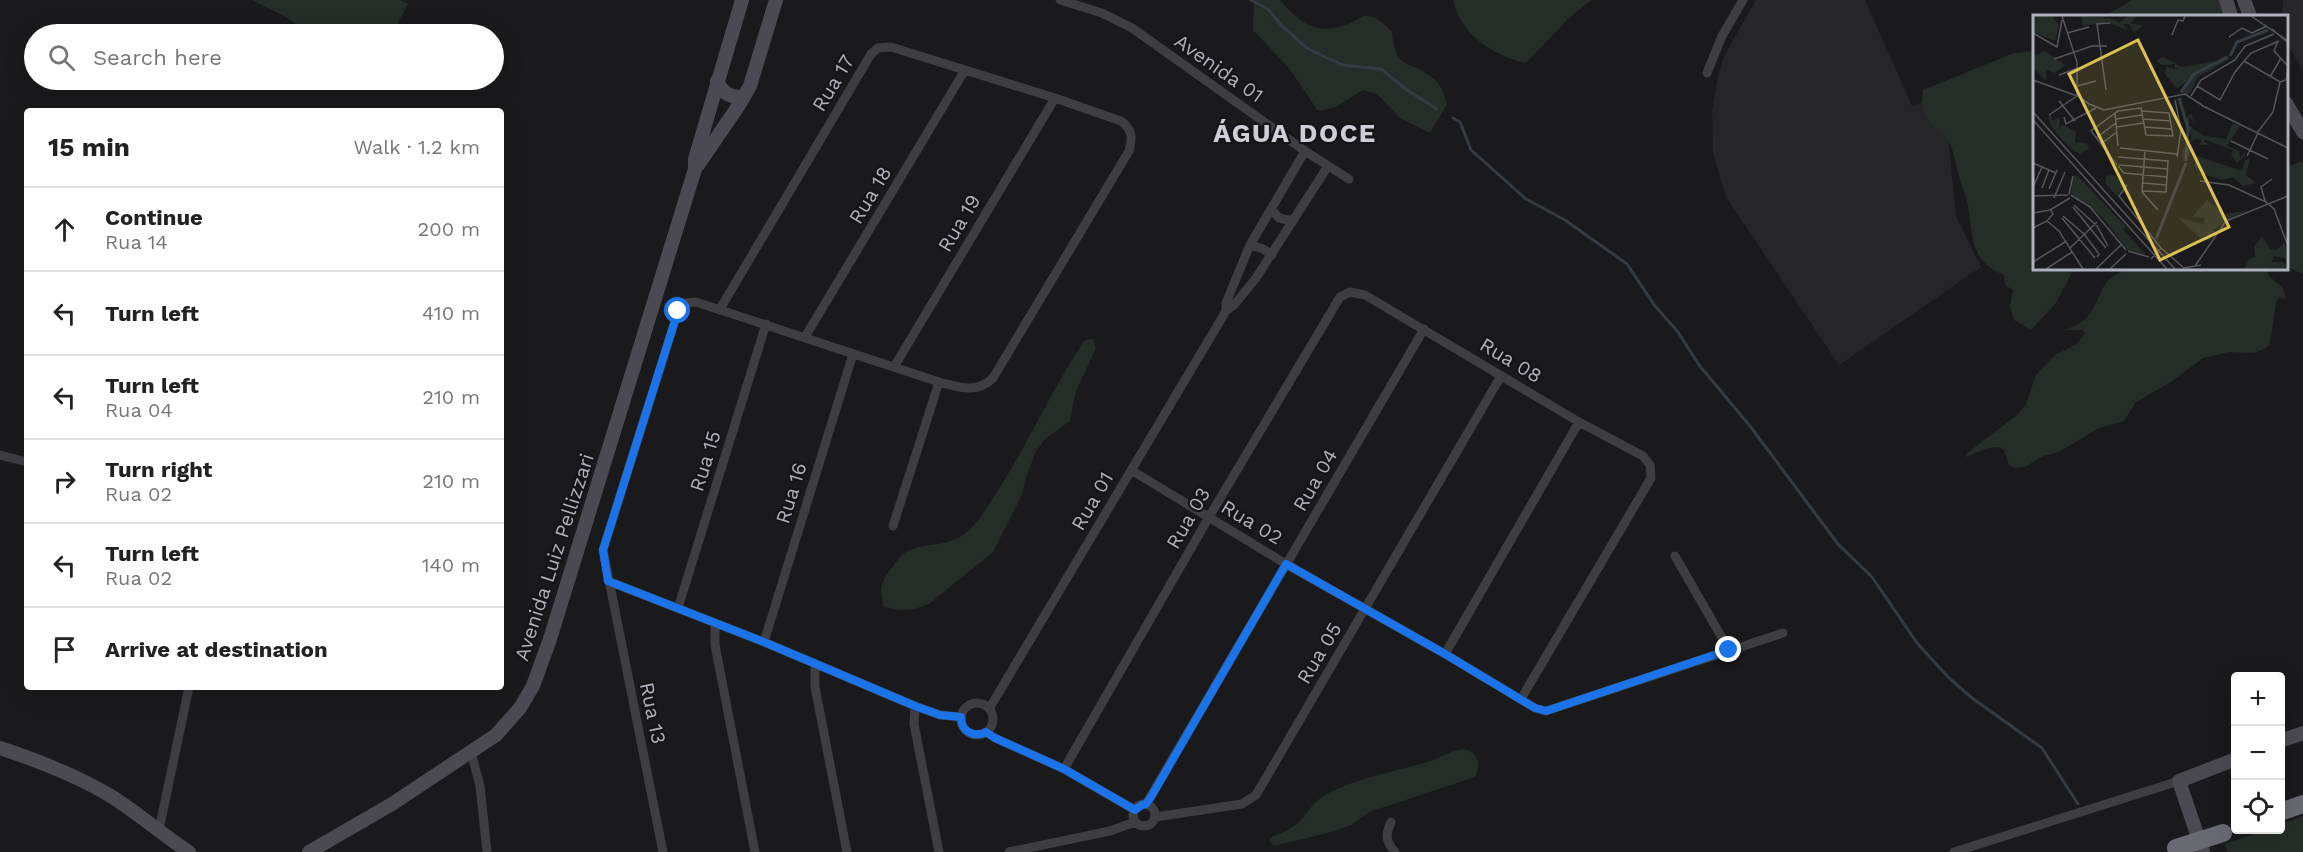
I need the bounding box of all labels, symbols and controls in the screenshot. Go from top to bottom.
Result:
inset map [2033,15,2288,270]
search box [24,24,504,90]
street label: Avenida 01 [1170,29,1268,107]
icon: search [45,41,78,74]
text: Search here [93,45,222,70]
street label: Rua 17 [807,50,859,116]
district label: ÁGUA DOCE [1213,118,1377,148]
text: 15 min [48,132,130,162]
text: Walk · 1.2 km [353,135,480,159]
street label: Rua 18 [844,162,896,228]
street label: Rua 19 [933,190,985,256]
text: Continue [105,205,203,230]
icon: ahead [48,213,81,246]
text: 200 m [418,217,480,241]
text: Rua 14 [105,230,168,254]
icon: left [48,297,81,330]
route start [664,297,690,323]
text: Turn left [105,301,199,326]
text: 410 m [422,301,480,325]
street label: Rua 08 [1476,332,1546,388]
text: Turn left [105,373,199,398]
icon: left [48,381,81,414]
text: 210 m [422,385,480,409]
text: Rua 04 [105,398,173,422]
street label: Rua 15 [684,428,726,494]
street label: Rua 04 [1288,445,1342,515]
street label: Avenida Luiz Pellizzari [509,450,599,664]
text: Turn right [105,457,212,482]
street label: Rua 16 [770,460,812,526]
icon: right [48,465,81,498]
street label: Rua 01 [1066,468,1118,534]
text: 210 m [422,469,480,493]
text: Rua 02 [105,482,172,506]
street label: Rua 03 [1161,483,1215,553]
street label: Rua 02 [1217,494,1287,550]
text: Turn left [105,541,199,566]
icon: left [48,549,81,582]
text: 140 m [422,553,480,577]
text: Rua 02 [105,566,172,590]
street label: Rua 05 [1291,618,1347,688]
icon: arrive [48,633,81,666]
route end [1715,636,1741,662]
text: Arrive at destination [105,637,328,662]
map controls [2231,672,2285,834]
button: + [2231,672,2285,726]
street label: Rua 13 [635,680,671,746]
button: − [2231,726,2285,780]
button: locate [2231,780,2285,834]

